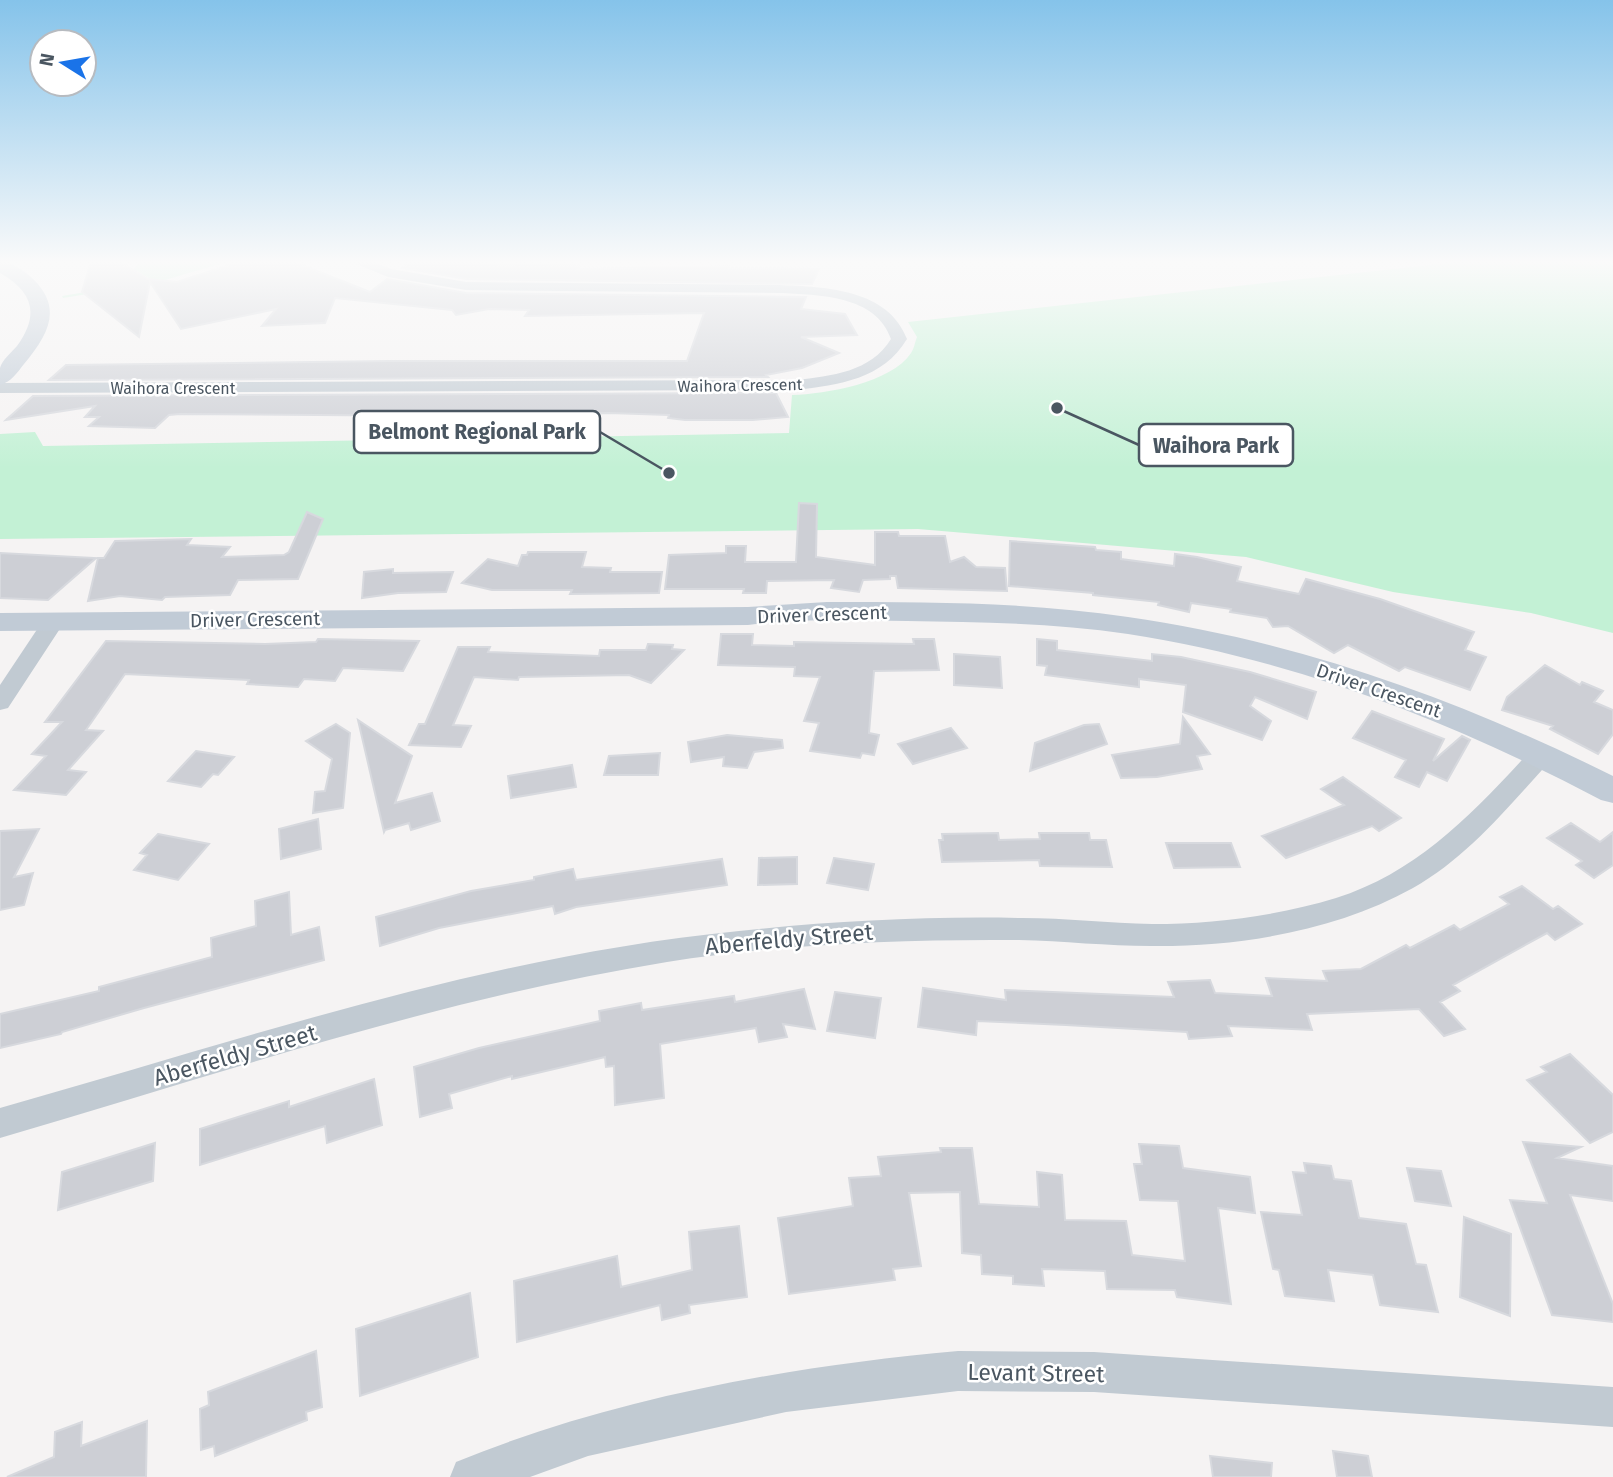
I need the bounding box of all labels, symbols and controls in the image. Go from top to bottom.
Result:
north arrow [28,28,98,98]
text: N [34,51,59,68]
street label: Waihora Crescent [677,375,803,396]
street label: Waihora Crescent [110,379,236,398]
callout: Belmont Regional Park [354,411,600,453]
text: Belmont Regional Park [368,419,586,445]
callout: Waihora Park [1139,424,1293,466]
text: Waihora Park [1153,433,1279,459]
street label: Driver Crescent [756,601,888,628]
street label: Driver Crescent [190,607,320,632]
street label: Driver Crescent [1313,658,1444,723]
street label: Aberfeldy Street [704,918,875,960]
street label: Aberfeldy Street [150,1018,320,1092]
street label: Levant Street [967,1358,1105,1388]

